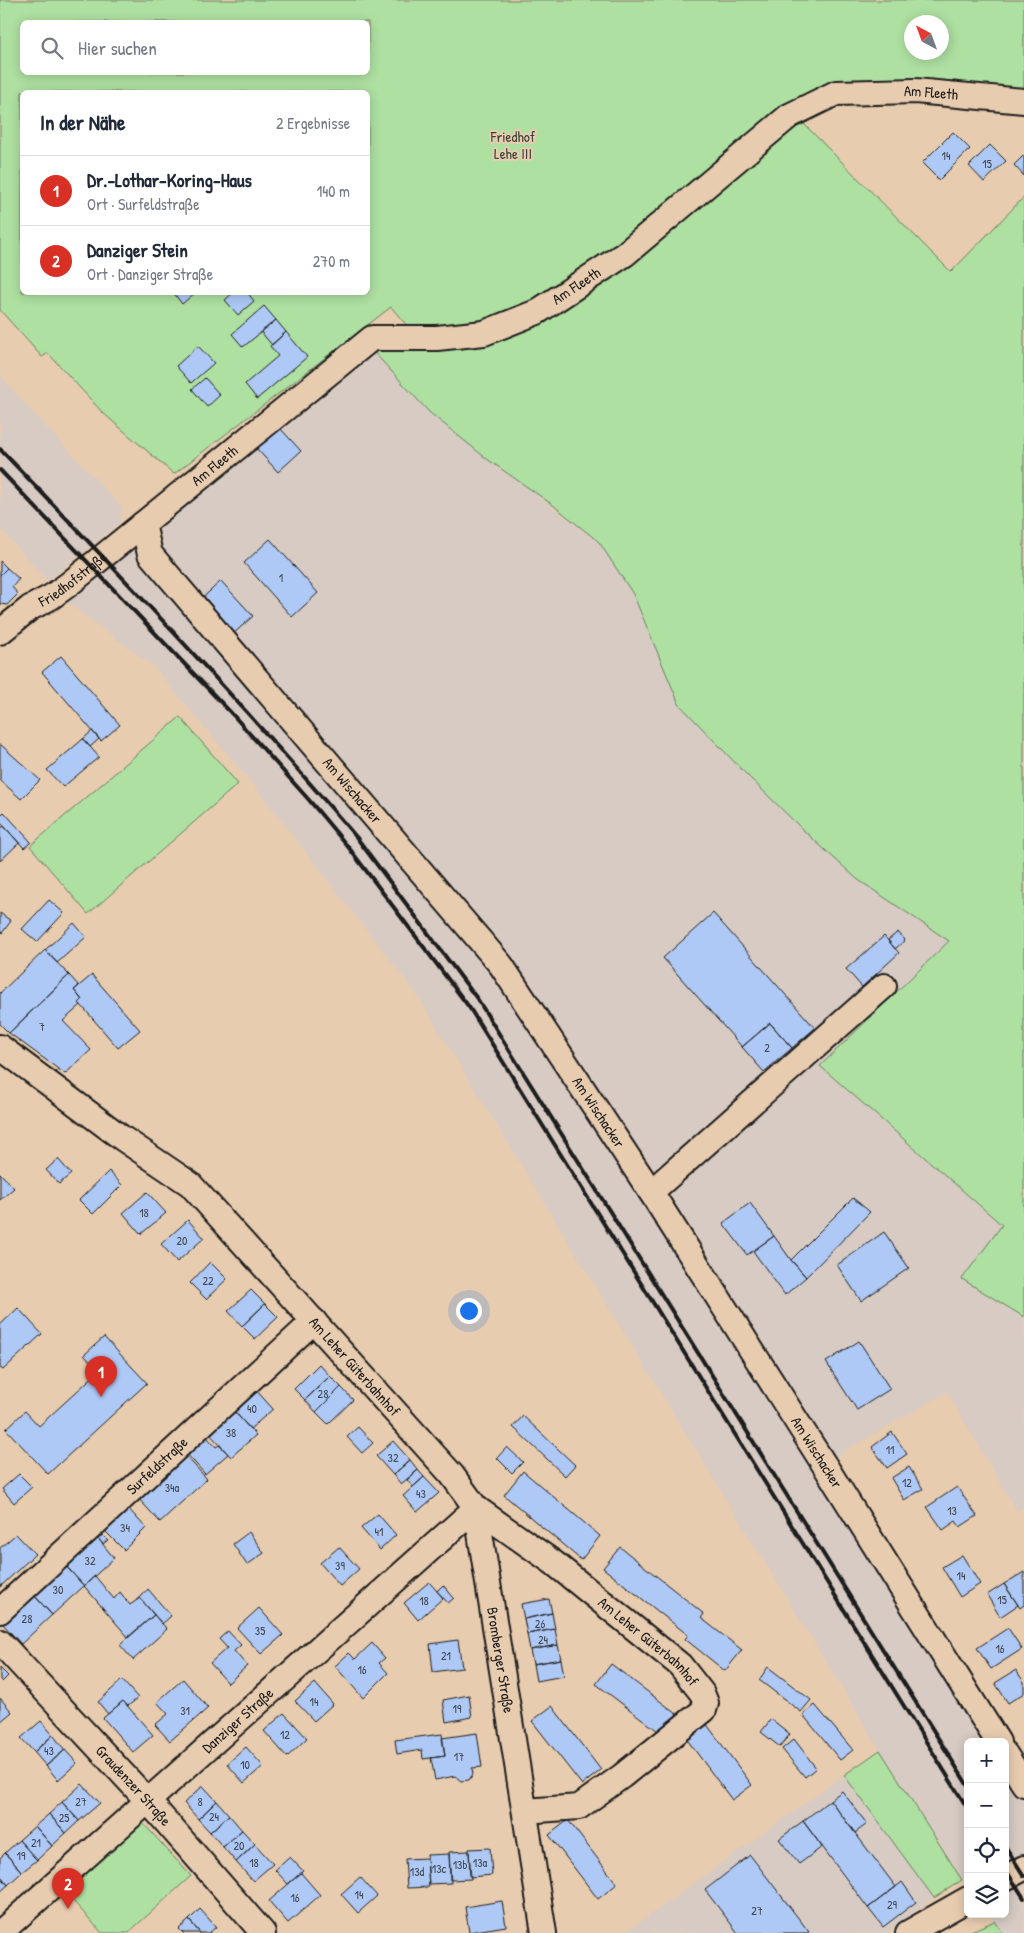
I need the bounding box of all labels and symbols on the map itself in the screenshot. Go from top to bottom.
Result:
north arrow [904,15,949,60]
street label: Am Fleeth [904,80,959,105]
park label: Friedhof Lehe III [490,126,536,164]
house number: 14 [942,147,951,164]
house number: 15 [982,155,992,172]
street label: Am Fleeth [548,262,604,309]
street label: Am Fleeth [187,440,242,491]
street label: Friedhofstraße [34,546,111,612]
house number: 1 [279,569,283,586]
street label: Am Wischacker [318,753,387,828]
house number: 7 [39,1018,45,1035]
house number: 2 [764,1039,770,1056]
street label: Am Wischacker [568,1072,630,1152]
house number: 18 [139,1204,149,1221]
house number: 20 [177,1232,188,1249]
house number: 22 [202,1272,214,1289]
your location [456,1298,482,1324]
street label: Am Leher Güterbahnhof [304,1312,406,1421]
pin: 1 [85,1356,117,1397]
house number: 28 [318,1385,328,1402]
house number: 40 [247,1400,257,1417]
street label: Am Wischacker [786,1412,848,1492]
house number: 38 [226,1424,236,1441]
street label: Surfeldstraße [122,1432,192,1499]
house number: 11 [886,1441,894,1458]
house number: 32 [388,1449,399,1466]
house number: 12 [902,1474,912,1491]
house number: 34a [165,1479,180,1496]
house number: 43 [416,1485,426,1502]
house number: 13 [947,1502,957,1519]
house number: 34 [120,1519,130,1536]
house number: 41 [375,1523,383,1540]
house number: 32 [85,1552,96,1569]
house number: 39 [335,1557,345,1574]
house number: 14 [957,1567,966,1584]
house number: 30 [53,1581,63,1598]
house number: 15 [997,1591,1007,1608]
house number: 18 [419,1592,429,1609]
street label: Am Leher Güterbahnhof [594,1592,704,1691]
street label: Bromberger Straße [482,1605,520,1715]
house number: 28 [22,1610,32,1627]
house number: 26 [535,1615,545,1632]
house number: 35 [255,1622,265,1639]
house number: 24 [538,1631,549,1648]
house number: 16 [995,1640,1005,1657]
house number: 21 [441,1647,451,1664]
house number: 16 [357,1661,367,1678]
street label: Danziger Straße [197,1683,278,1758]
house number: 14 [310,1693,319,1710]
house number: 19 [453,1700,462,1717]
house number: 31 [180,1702,190,1719]
house number: 12 [280,1726,290,1743]
street label: Graudenzer Straße [91,1740,176,1830]
house number: 43 [44,1742,54,1759]
house number: 17 [454,1748,464,1765]
house number: 10 [240,1756,250,1773]
house number: 27 [75,1793,87,1810]
house number: 8 [197,1793,203,1810]
house number: 24 [209,1808,220,1825]
house number: 25 [59,1809,69,1826]
house number: 21 [31,1834,41,1851]
house number: 20 [234,1837,245,1854]
house number: 19 [17,1847,26,1864]
house number: 18 [249,1854,259,1871]
house number: 13a [473,1854,488,1871]
house number: 13b [453,1856,467,1873]
house number: 13c [432,1860,447,1877]
house number: 13d [410,1863,425,1880]
pin: 2 [52,1868,84,1909]
house number: 14 [355,1886,364,1903]
house number: 16 [290,1889,300,1906]
house number: 29 [887,1896,898,1913]
house number: 27 [751,1902,763,1919]

